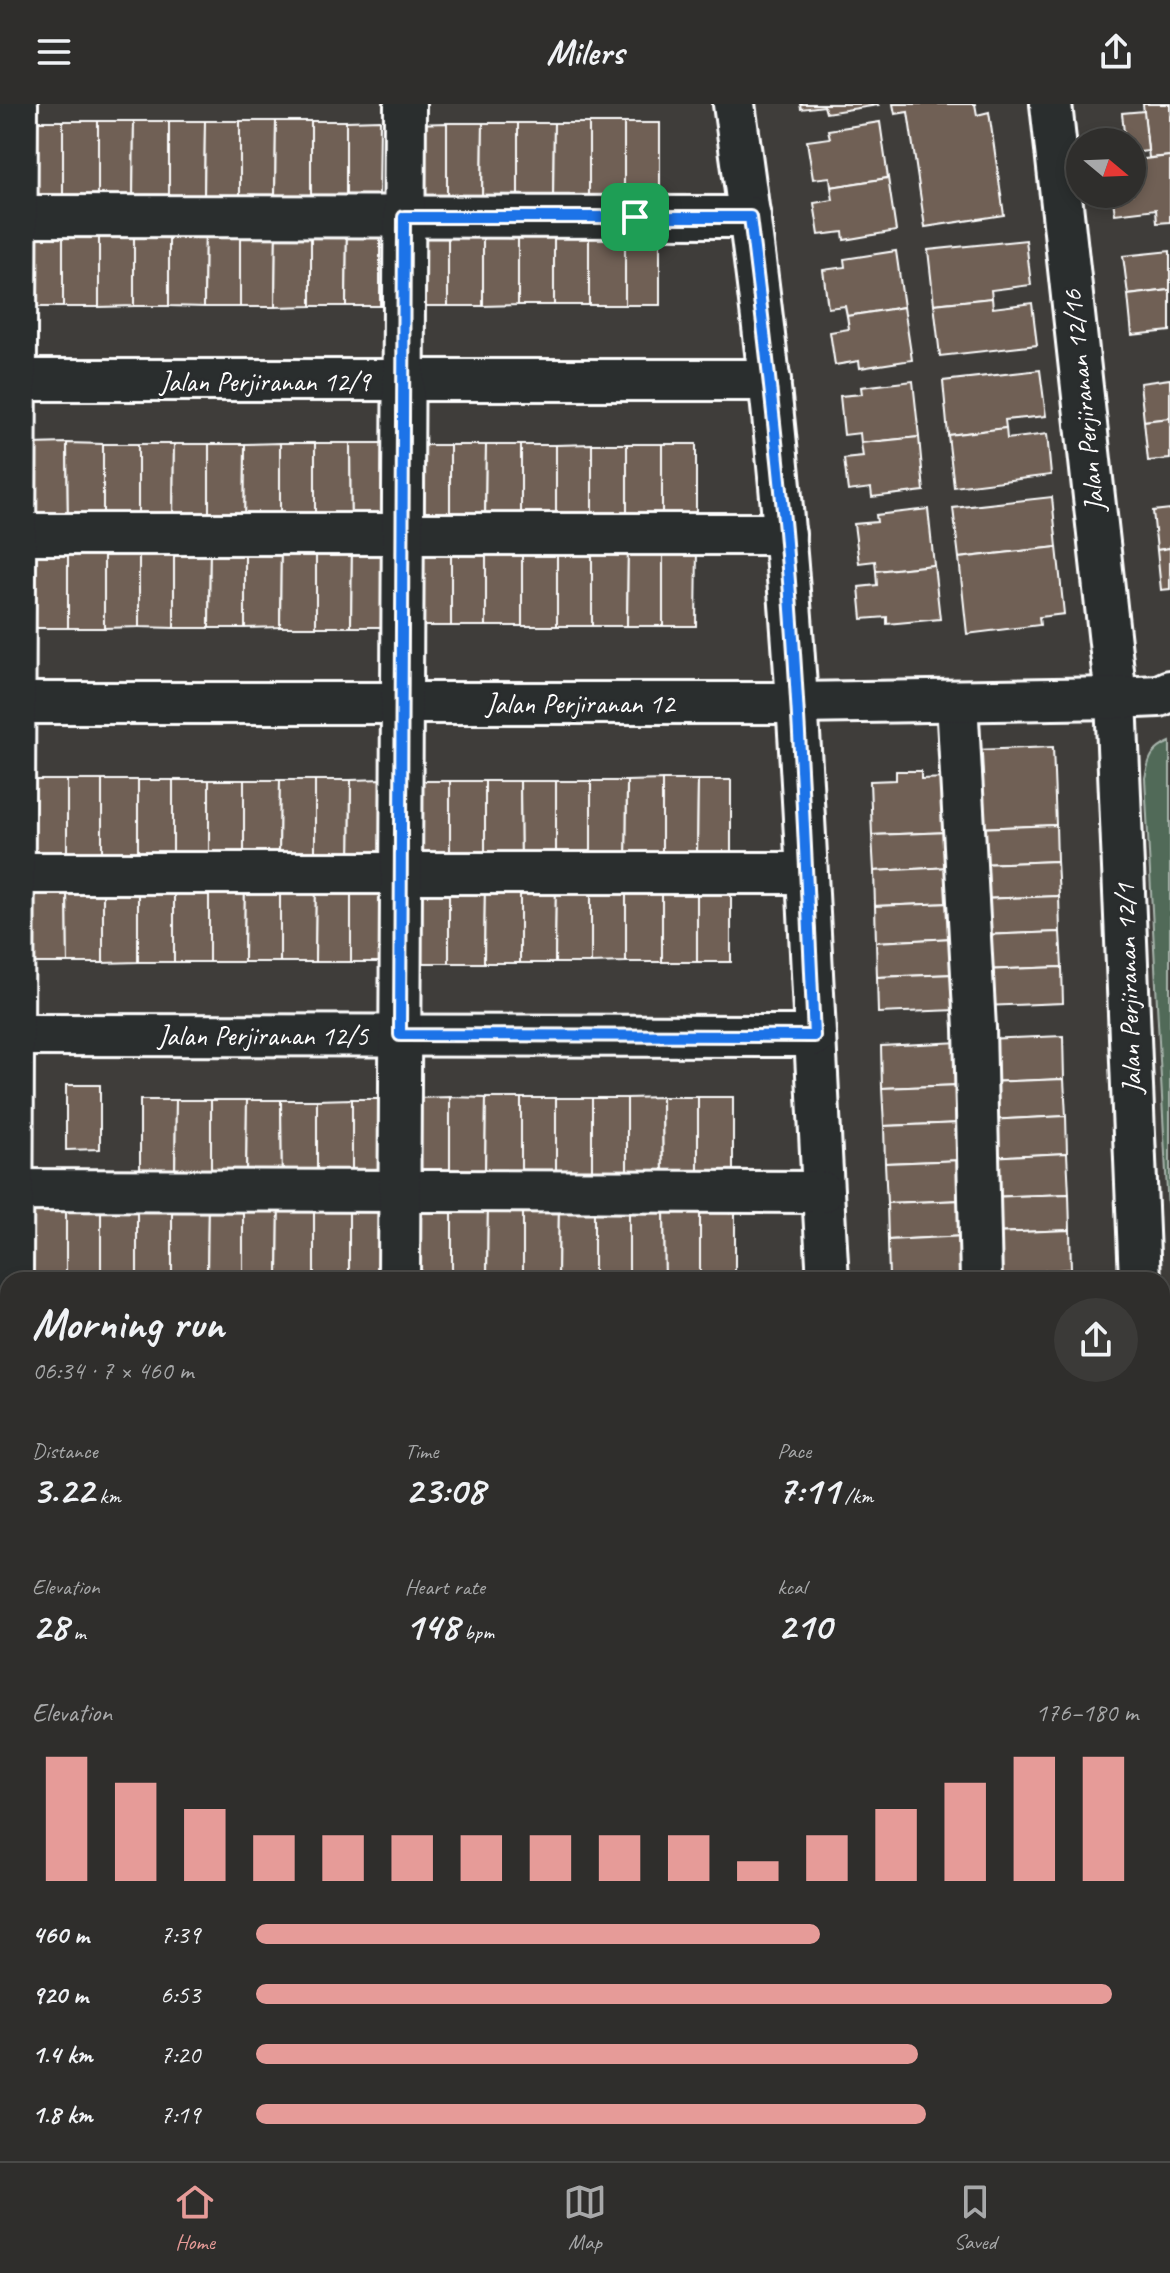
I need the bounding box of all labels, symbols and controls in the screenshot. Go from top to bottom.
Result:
text: Milers [546,29,624,75]
icon: menu [32,30,76,74]
icon: share [1094,30,1138,74]
north arrow [1066,128,1146,208]
map controls [1066,128,1146,208]
pin [601,183,669,251]
icon: arrive [613,195,657,239]
street label: Jalan Perjiranan 12/16 [1054,287,1112,516]
street label: Jalan Perjiranan 12/9 [158,364,373,399]
street label: Jalan Perjiranan 12 [484,686,677,721]
street label: Jalan Perjiranan 12/1 [1107,882,1149,1097]
street label: Jalan Perjiranan 12/5 [156,1018,370,1053]
text: Morning run [32,1296,224,1351]
button: share [1054,1298,1138,1382]
text: 06:34 · 7 × 460 m [32,1354,193,1387]
text: Distance [32,1437,98,1465]
text: Time [405,1437,438,1465]
text: Pace [777,1437,811,1465]
text: 3.22 [32,1465,94,1515]
text: 23:08 [405,1465,485,1515]
text: 7:11 [777,1465,839,1515]
text: km [94,1482,121,1510]
text: /km [839,1482,873,1510]
text: Elevation [32,1573,100,1601]
text: Heart rate [405,1573,485,1601]
text: kcal [777,1573,806,1601]
text: 28 [32,1601,68,1651]
text: 148 [405,1601,459,1651]
text: 210 [777,1601,831,1651]
text: m [68,1618,86,1646]
text: bpm [459,1618,494,1646]
text: Elevation [32,1696,112,1729]
text: 176–180 m [1035,1696,1138,1729]
text: 460 m [32,1918,89,1951]
text: 7:39 [160,1918,200,1951]
text: 920 m [32,1978,88,2011]
text: 6:53 [160,1978,200,2011]
text: 1.4 km [32,2038,92,2071]
text: 7:20 [160,2038,200,2071]
text: 1.8 km [32,2098,92,2131]
text: 7:19 [160,2098,200,2131]
tab: Home [173,2180,217,2256]
tab: Map [563,2180,607,2256]
tab: Saved [953,2180,997,2256]

